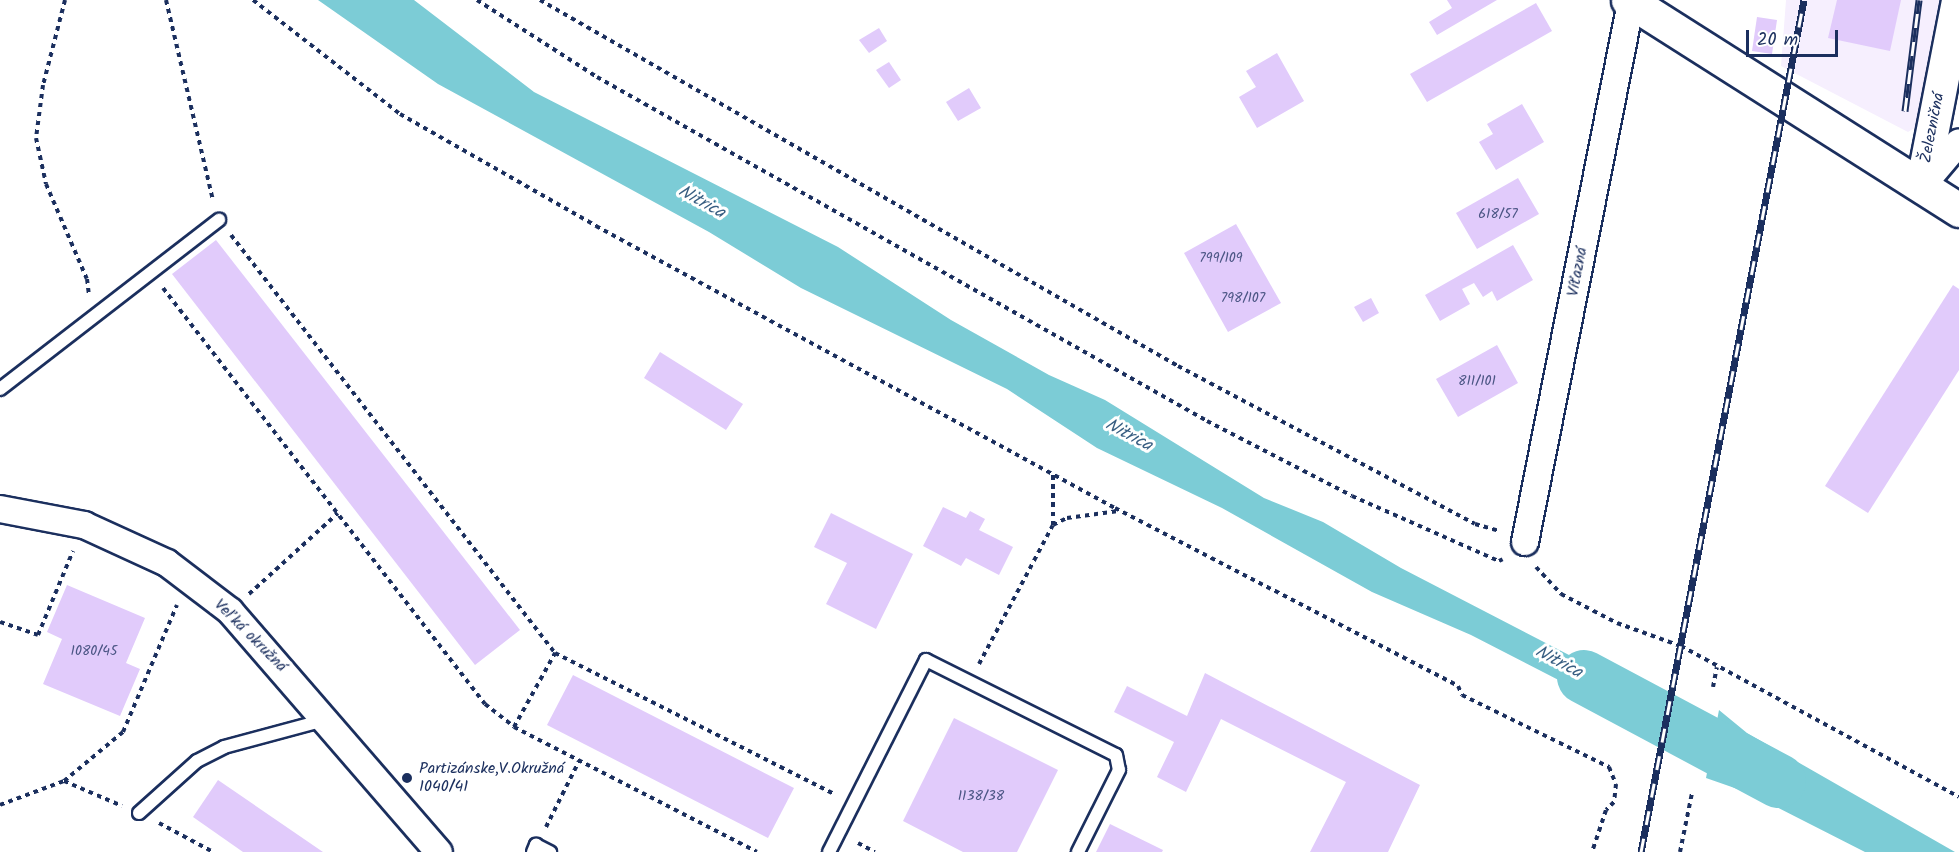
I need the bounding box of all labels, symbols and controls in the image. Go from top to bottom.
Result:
scale bar [1749,18,1840,56]
text: 20 m [1757,26,1798,55]
street label: Železničná [1917,91,1949,165]
water label: Nitrica [674,181,728,225]
house number: 618/57 [1478,206,1518,222]
street label: Víťazná [1564,246,1592,298]
house number: 799/109 [1199,250,1243,266]
house number: 798/107 [1221,290,1265,306]
house number: 811/101 [1458,373,1496,389]
water label: Nitrica [1101,415,1155,457]
street label: Veľká okružná [210,596,290,676]
water label: Nitrica [1531,642,1585,684]
house number: 1080/45 [70,643,118,659]
place label: Partizánske,V.Okružná 1040/41 [419,759,564,797]
marker: Partizánske,V.Okružná 1040/41 [400,771,414,785]
house number: 1138/38 [958,788,1004,804]

